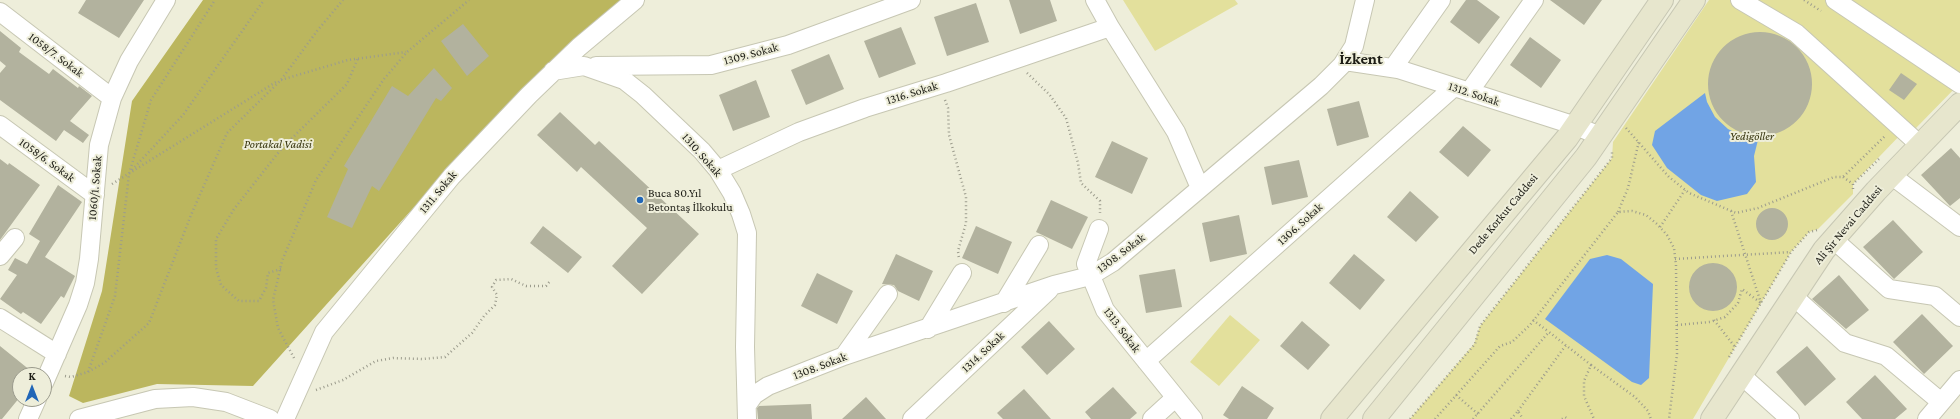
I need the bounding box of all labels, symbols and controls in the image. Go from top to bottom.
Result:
street label: 1058/7. Sokak [26,30,86,80]
street label: 1309. Sokak [722,40,780,68]
district label: İzkent [1339,49,1383,69]
street label: 1316. Sokak [884,78,940,108]
street label: 1312. Sokak [1447,79,1501,109]
park label: Yedigöller [1730,129,1774,143]
street label: 1310. Sokak [679,130,725,180]
street label: 1058/6. Sokak [16,135,78,185]
park label: Portakal Vadisi [244,137,312,151]
street label: 1060/1. Sokak [85,155,105,221]
street label: 1311. Sokak [416,168,460,216]
street label: Dede Korkut Caddesi [1465,171,1541,257]
street label: Ali Şir Nevai Caddesi [1811,183,1885,267]
place label: Buca 80.Yıl Betontaş İlkokulu [648,186,732,214]
marker: Buca 80.Yıl Betontaş İlkokulu [635,195,645,205]
street label: 1306. Sokak [1274,200,1326,248]
street label: 1308. Sokak [1094,230,1148,276]
street label: 1313. Sokak [1100,305,1144,355]
street label: 1314. Sokak [959,329,1007,375]
street label: 1308. Sokak [791,349,849,383]
north arrow [12,367,52,407]
text: K [28,370,36,382]

